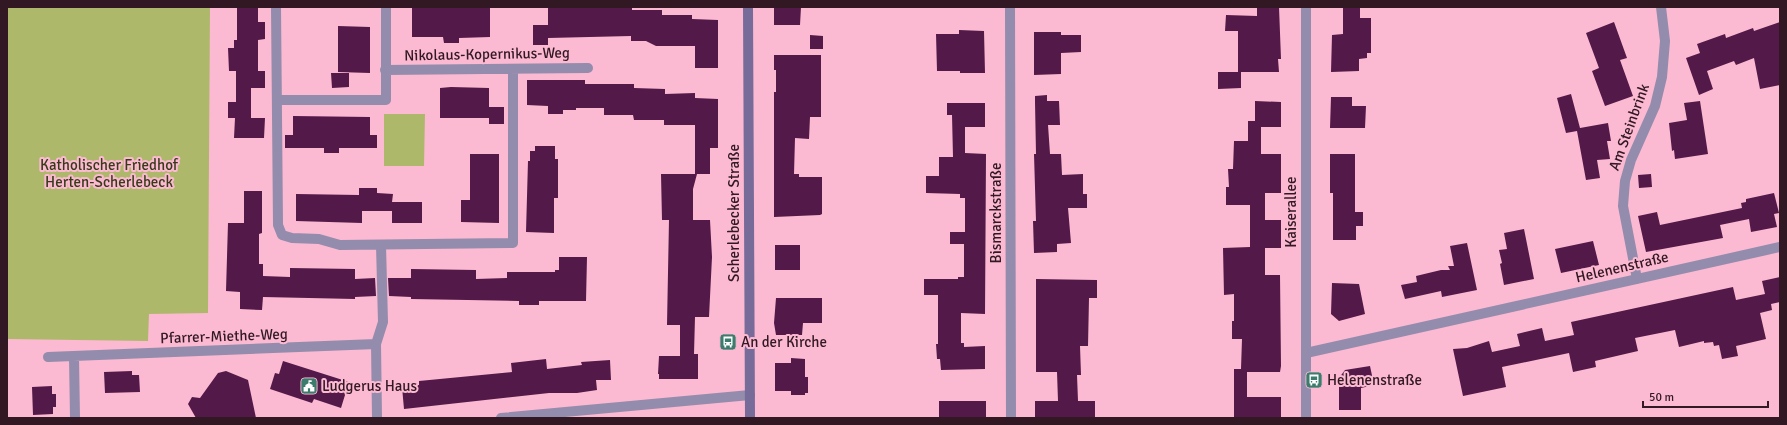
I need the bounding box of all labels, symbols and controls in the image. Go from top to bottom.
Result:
street label: Nikolaus-Kopernikus-Weg [404,44,570,64]
street label: Am Steinbrink [1605,81,1653,173]
street label: Scherlebecker Straße [725,144,743,282]
park label: Katholischer Friedhof Herten-Scherlebeck [40,156,179,191]
street label: Bismarckstraße [987,163,1005,263]
street label: Kaiserallee [1282,176,1300,248]
street label: Helenenstraße [1574,248,1670,286]
street label: Pfarrer-Miethe-Weg [160,325,288,347]
bus stop icon: An der Kirche [718,332,738,352]
place label: An der Kirche [741,333,827,351]
bus stop icon: Helenenstraße [1304,370,1324,390]
place label: Helenenstraße [1327,371,1422,389]
public building icon: Ludgerus Haus [299,376,319,396]
place label: Ludgerus Haus [322,377,418,395]
scale bar [1643,383,1768,409]
text: 50 m [1649,390,1674,405]

